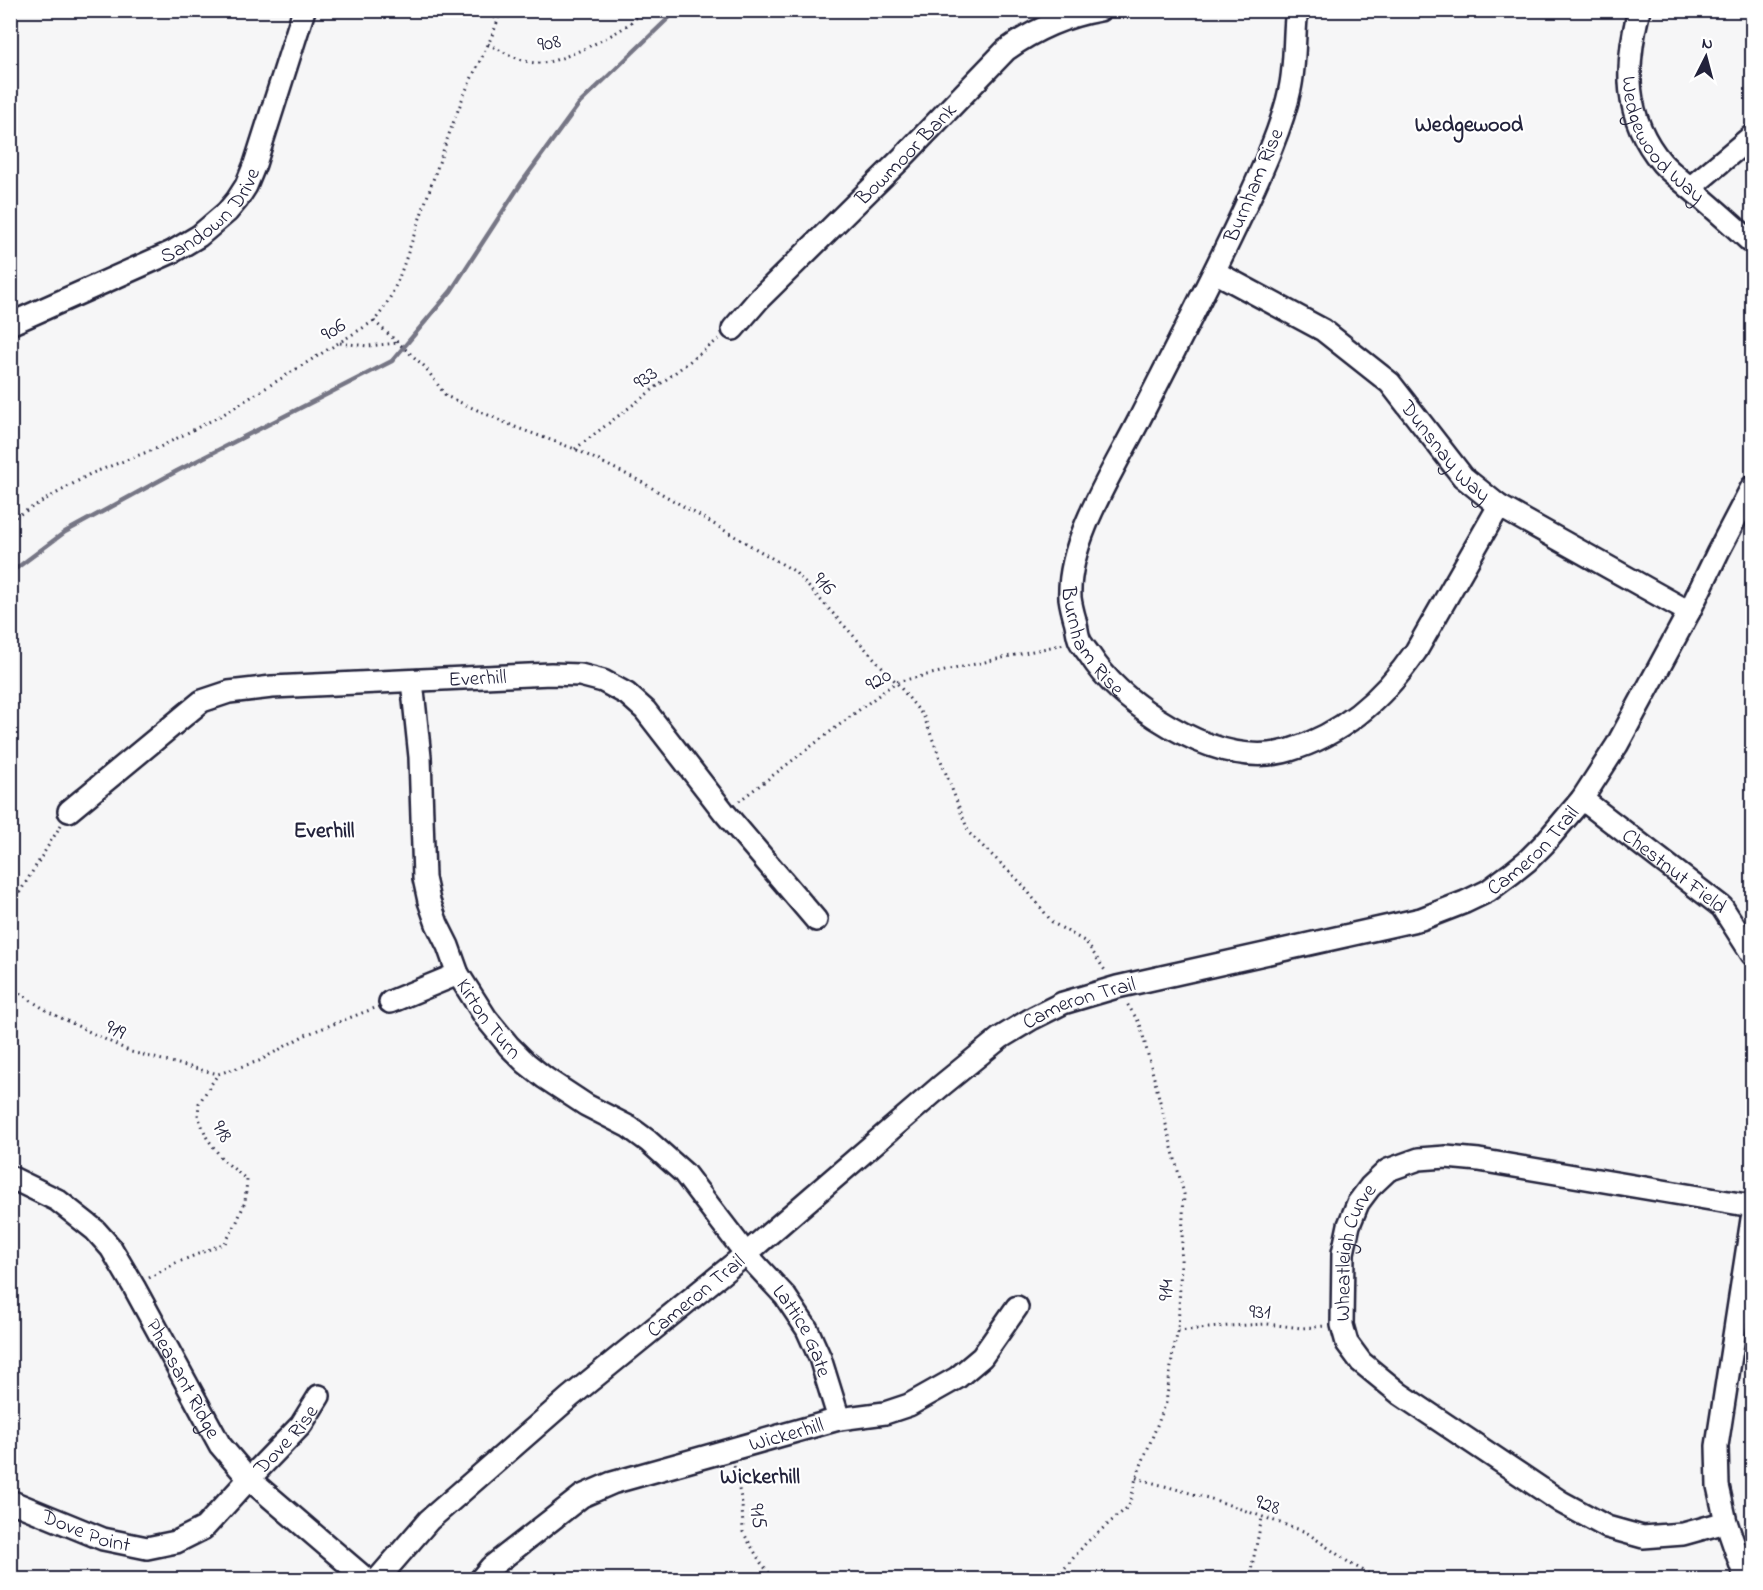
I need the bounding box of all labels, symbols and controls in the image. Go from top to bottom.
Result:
street label: 908 [535,27,564,61]
north arrow [1676,27,1736,87]
text: N [1701,32,1714,57]
street label: Wedgewood Way [1613,75,1711,213]
street label: Bowmoor Bank [848,96,965,214]
district label: Wedgewood [1415,110,1524,143]
street label: Burnham Rise [1217,124,1293,248]
street label: Sandown Drive [156,163,269,272]
street label: 906 [316,311,352,350]
street label: 933 [628,359,665,398]
street label: Dunsnay Way [1391,394,1496,512]
street label: 916 [805,566,842,603]
street label: Burnham Rise [1053,585,1131,705]
street label: 920 [860,661,898,700]
street label: Everhill [448,663,507,696]
street label: Cameron Trail [1481,800,1587,904]
district label: Everhill [294,816,355,848]
street label: Chestnut Field [1615,822,1732,922]
street label: Cameron Trail [1017,970,1139,1038]
street label: Kirton Turn [448,973,527,1067]
street label: 919 [100,1013,131,1049]
street label: 918 [203,1115,240,1149]
street label: Wheatleigh Curve [1329,1177,1385,1322]
street label: Cameron Trail [641,1248,752,1346]
street label: Lattice Gate [764,1278,838,1382]
street label: 914 [1151,1278,1183,1302]
street label: 931 [1249,1298,1271,1328]
street label: Pheasant Ridge [137,1314,227,1445]
street label: Dove Rise [247,1399,327,1483]
street label: Wickerhill [746,1411,827,1461]
district label: Wickerhill [720,1462,800,1494]
street label: 928 [1251,1488,1284,1524]
street label: Dove Point [36,1502,133,1561]
street label: 915 [740,1502,774,1531]

